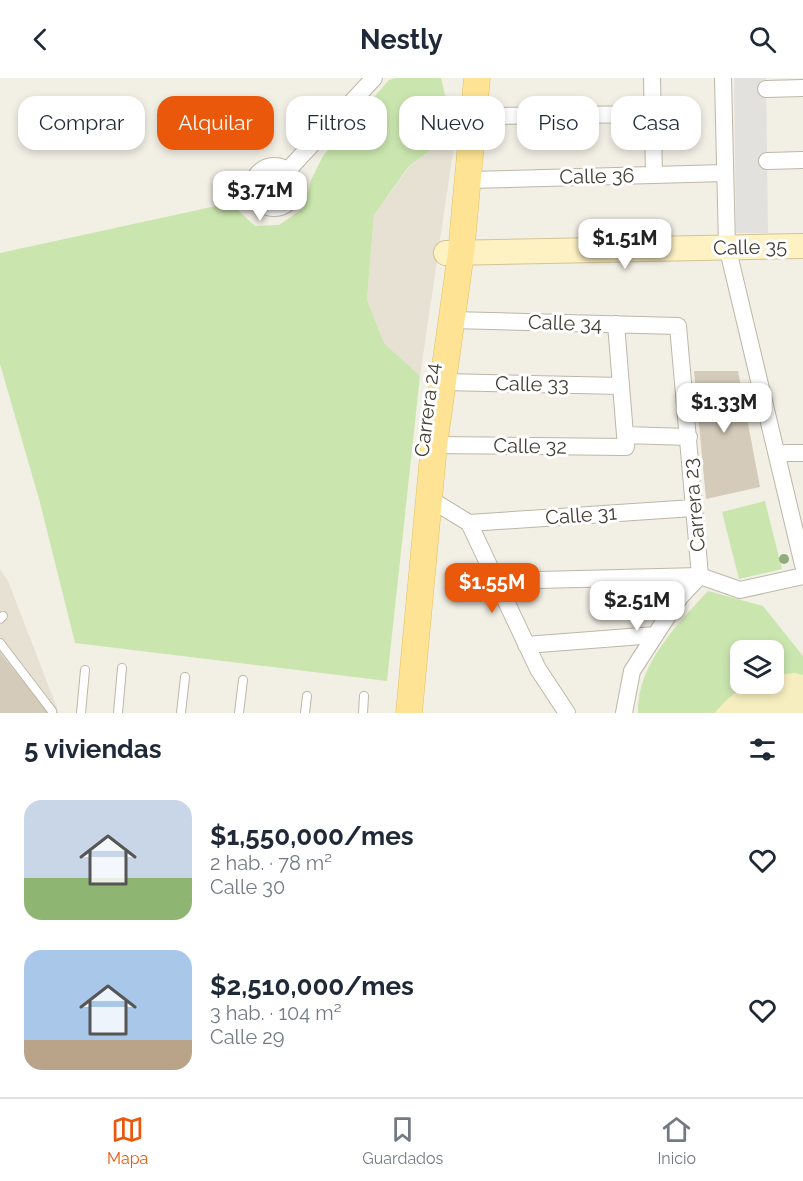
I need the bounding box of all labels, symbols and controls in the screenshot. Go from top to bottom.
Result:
icon: back [24,23,57,56]
icon: search [746,23,779,56]
text: Nestly [360,24,443,55]
chip: Comprar [18,96,145,150]
chip: Alquilar [157,96,274,150]
chip: Filtros [286,96,387,150]
chip: Nuevo [399,96,505,150]
chip: Piso [517,96,599,150]
chip: Casa [611,96,701,150]
street label: Calle 36 [559,163,635,189]
pin: $3.71M [211,171,309,222]
text: $3.71M [227,178,293,202]
pin: $1.51M [576,219,674,270]
text: $1.51M [592,226,658,250]
street label: Calle 35 [713,234,787,260]
street label: Calle 34 [528,310,602,336]
street label: Carrera 24 [409,362,445,458]
street label: Calle 33 [495,371,569,397]
pin: $1.33M [675,383,773,434]
text: $1.33M [691,390,757,414]
street label: Calle 32 [493,433,567,459]
street label: Carrera 23 [678,457,710,553]
street label: Calle 31 [544,501,618,529]
pin: $1.55M [443,563,541,614]
text: $1.55M [459,570,525,594]
pin: $2.51M [588,581,686,632]
text: $2.51M [604,588,670,612]
map controls [730,640,784,694]
button: layers [730,640,784,694]
icon: filters [746,733,779,766]
text: 5 viviendas [24,734,162,764]
text: $1,550,000/mes [210,821,414,851]
icon: home [72,824,144,896]
icon: heart [746,844,779,877]
text: 2 hab. · 78 m² [210,851,332,875]
text: Calle 30 [210,875,285,899]
text: $2,510,000/mes [210,971,414,1001]
icon: home [72,974,144,1046]
icon: heart [746,994,779,1027]
text: 3 hab. · 104 m² [210,1001,341,1025]
text: Calle 29 [210,1025,284,1049]
tab: Mapa [107,1113,148,1168]
tab: Guardados [362,1113,443,1168]
tab: Inicio [657,1113,696,1168]

